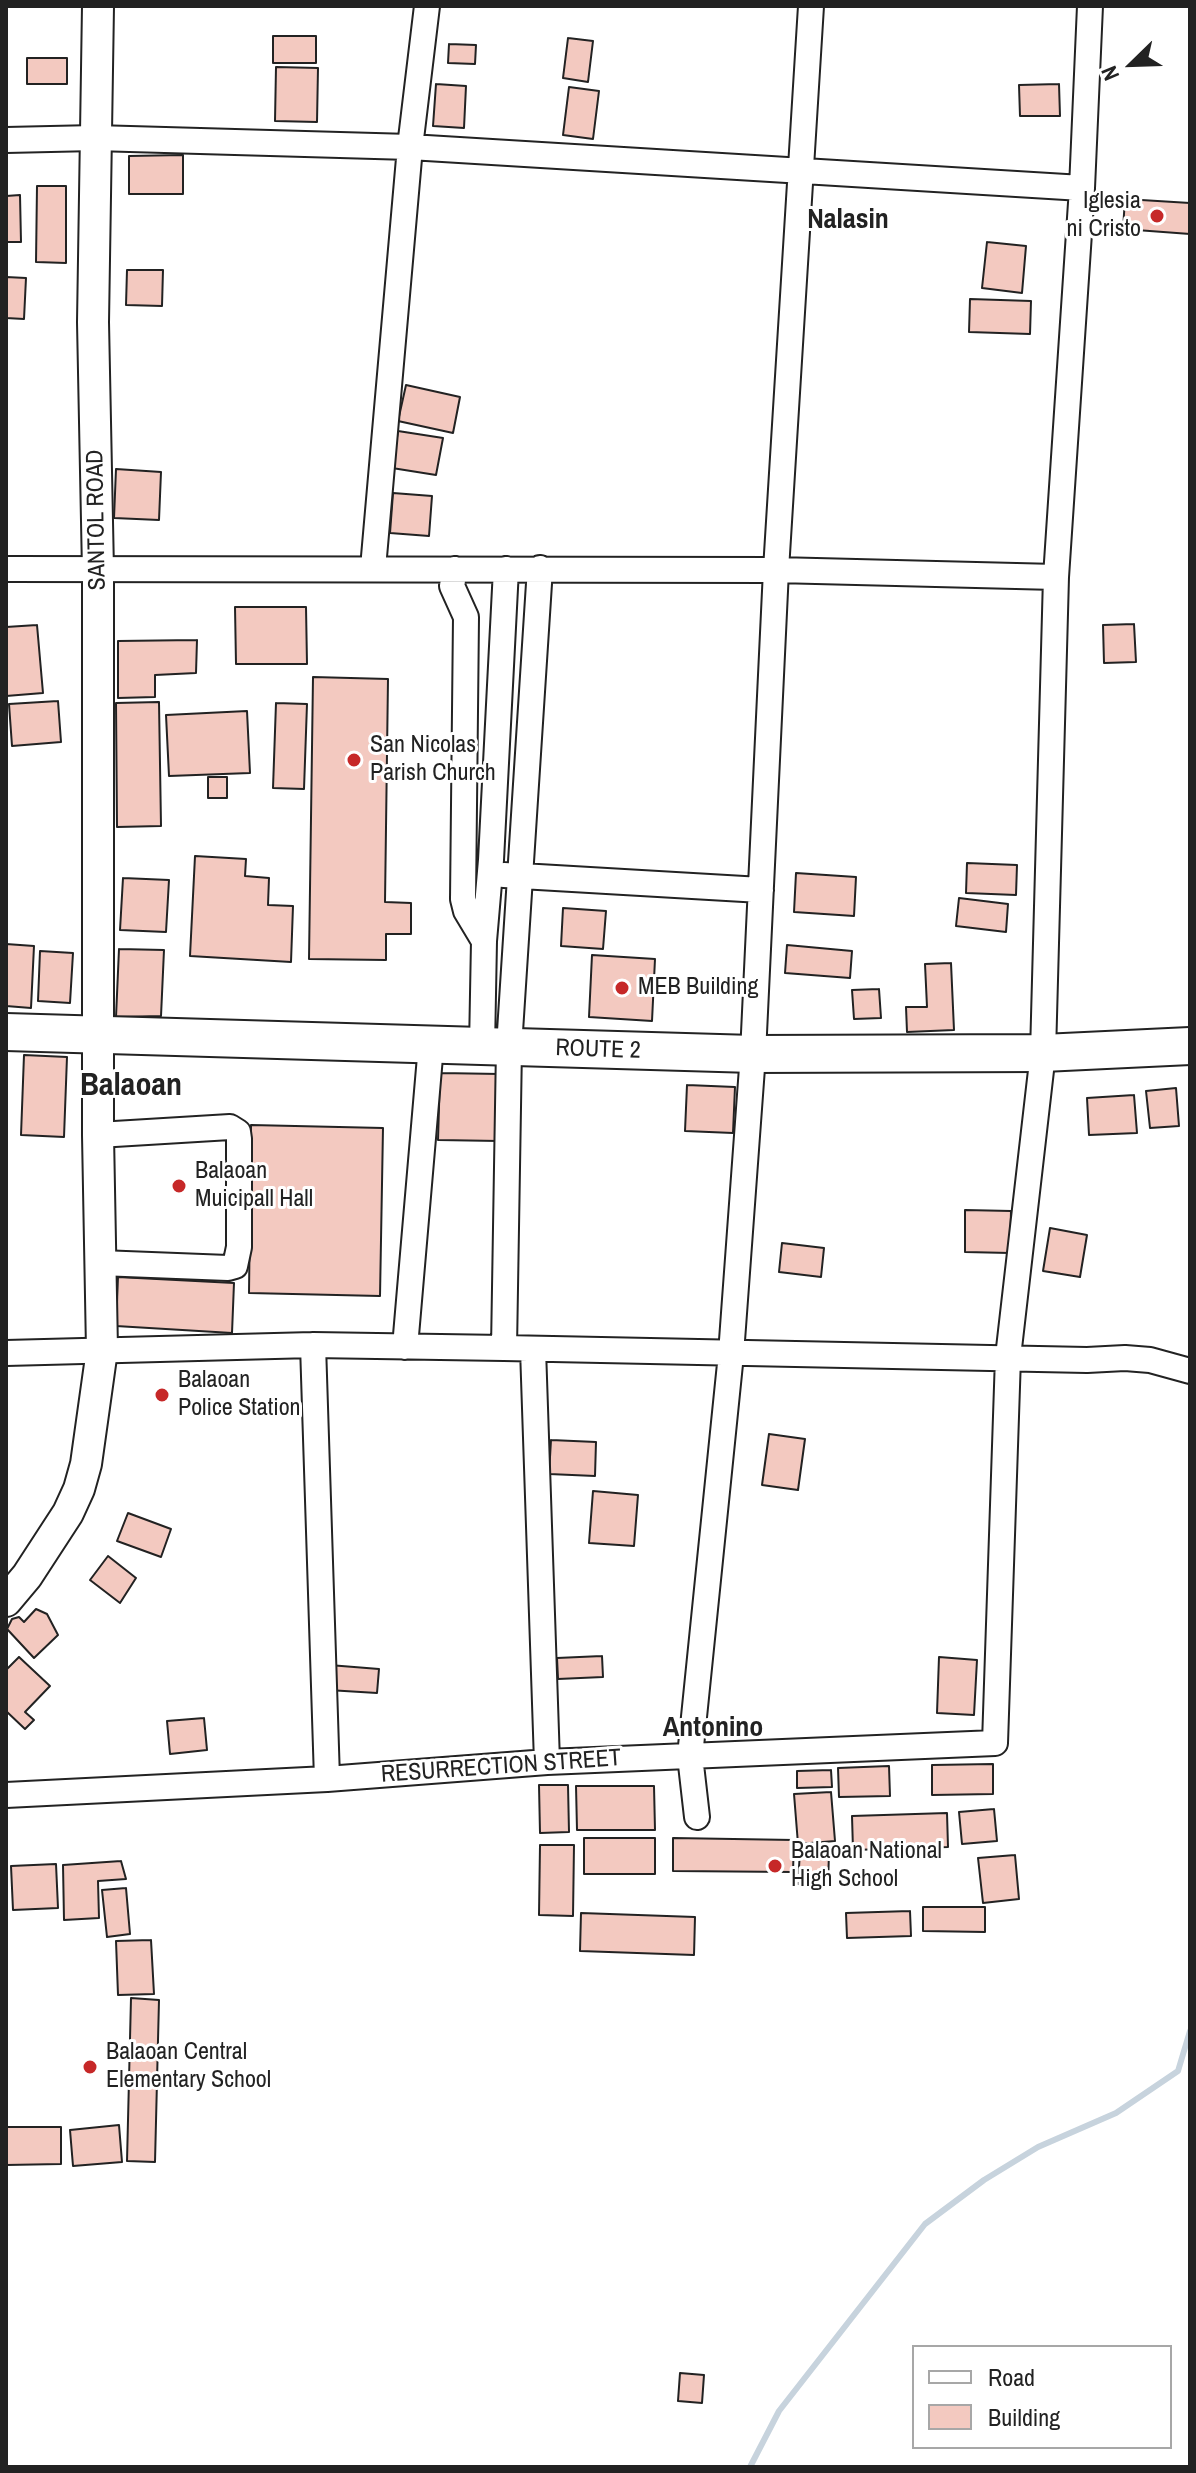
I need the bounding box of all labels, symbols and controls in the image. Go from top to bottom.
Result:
north arrow [1092,24,1172,104]
text: N [1094,62,1126,85]
place label: Iglesia ni Cristo [1067,188,1141,244]
district label: Nalasin [807,203,889,237]
marker: Iglesia ni Cristo [1148,207,1166,225]
street label: SANTOL ROAD [81,449,113,591]
place label: San Nicolas Parish Church [370,732,496,788]
marker: San Nicolas Parish Church [345,751,363,769]
place label: MEB Building [638,974,758,1002]
marker: MEB Building [613,979,631,997]
street label: ROUTE 2 [555,1034,641,1066]
district label: Balaoan [80,1067,182,1105]
place label: Balaoan Muicipall Hall [195,1158,313,1214]
marker: Balaoan Muicipall Hall [170,1177,188,1195]
place label: Balaoan Police Station [178,1367,301,1423]
marker: Balaoan Police Station [153,1386,171,1404]
district label: Antonino [663,1711,763,1745]
street label: RESURRECTION STREET [380,1744,622,1790]
place label: Balaoan National High School [791,1838,942,1894]
marker: Balaoan National High School [766,1857,784,1875]
place label: Balaoan Central Elementary School [106,2039,271,2095]
marker: Balaoan Central Elementary School [81,2058,99,2076]
legend [912,2345,1172,2449]
text: Road [988,2361,1035,2393]
text: Building [988,2401,1060,2433]

